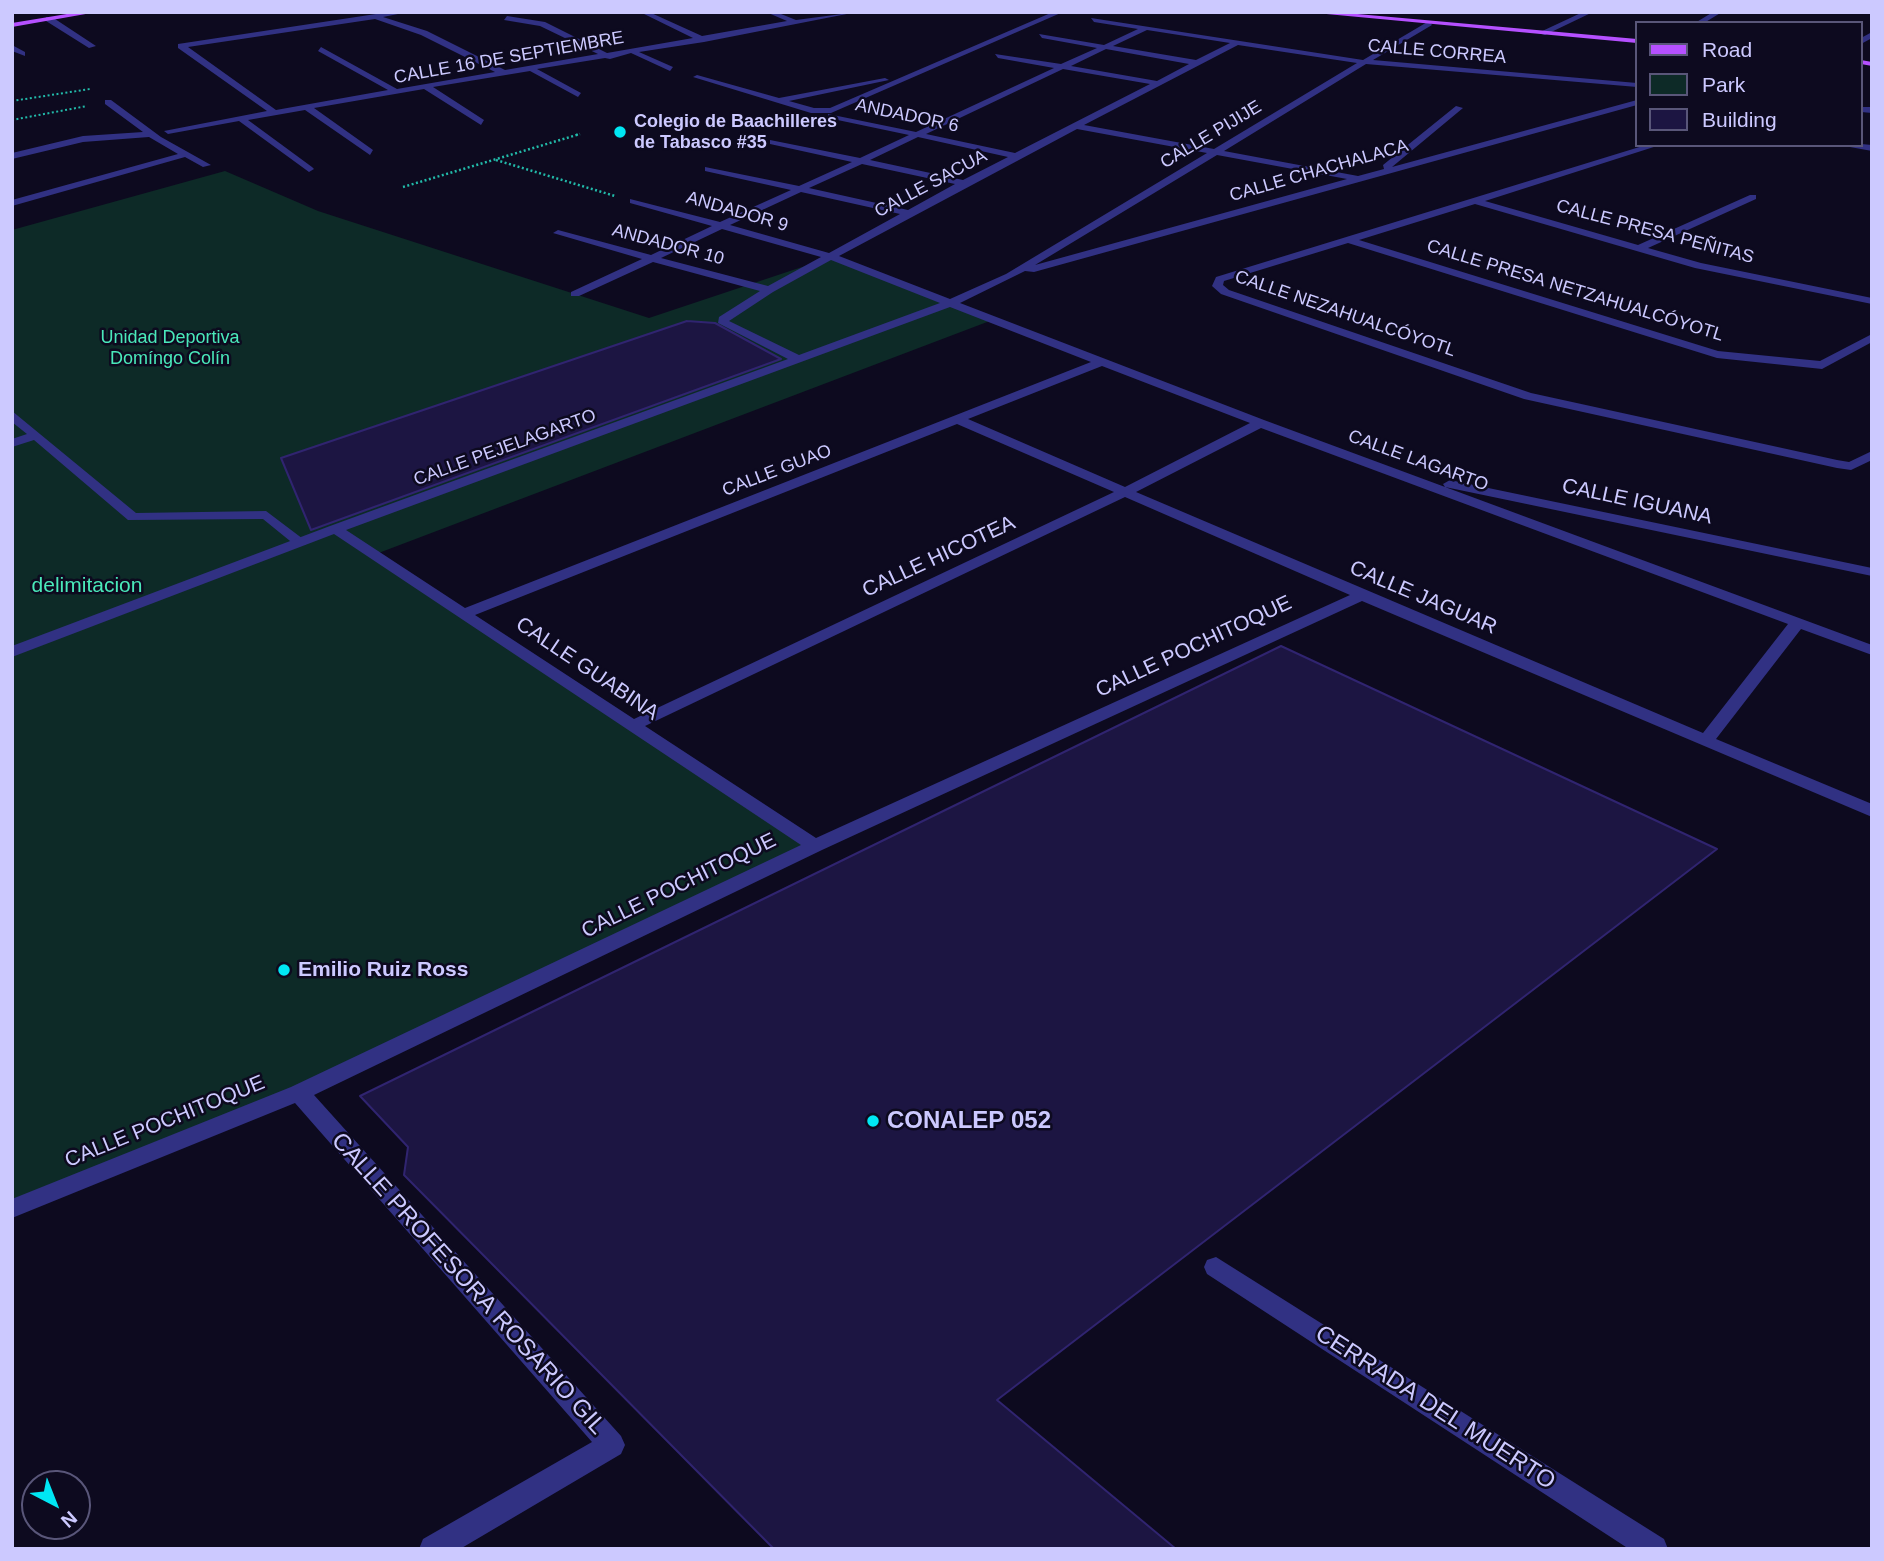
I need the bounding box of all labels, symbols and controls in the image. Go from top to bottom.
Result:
legend [1636,21,1863,147]
street label: CALLE 16 DE SEPTIEMBRE [392,27,626,89]
street label: CALLE CORREA [1367,35,1507,69]
text: Road [1702,38,1752,61]
text: Park [1702,73,1745,96]
street label: ANDADOR 6 [853,95,961,137]
street label: CALLE PIJIJE [1157,96,1265,174]
text: Building [1702,108,1777,131]
place label: Colegio de Baachilleres de Tabasco #35 [634,111,837,154]
marker: Colegio de Baachilleres de Tabasco #35 [612,124,628,140]
street label: CALLE CHACHALACA [1227,135,1411,207]
street label: CALLE SACUA [871,145,991,223]
street label: ANDADOR 9 [684,187,790,237]
street label: CALLE PRESA PEÑITAS [1554,195,1756,269]
street label: ANDADOR 10 [610,220,726,270]
street label: CALLE PRESA NETZAHUALCÓYOTL [1424,235,1726,347]
street label: CALLE NEZAHUALCÓYOTL [1232,266,1458,362]
park label: Unidad Deportiva Domíngo Colín [100,327,240,370]
street label: CALLE PEJELAGARTO [411,405,599,491]
street label: CALLE LAGARTO [1345,426,1491,496]
street label: CALLE GUAO [719,440,835,502]
street label: CALLE IGUANA [1560,474,1714,530]
street label: CALLE HICOTEA [859,511,1019,603]
street label: CALLE JAGUAR [1346,556,1500,640]
park label: delimitacion [32,573,142,599]
street label: CALLE POCHITOQUE [1092,591,1296,703]
street label: CALLE GUABINA [511,612,663,726]
street label: CALLE POCHITOQUE [578,828,780,944]
place label: Emilio Ruiz Ross [298,957,468,983]
marker: Emilio Ruiz Ross [276,962,292,978]
street label: CALLE POCHITOQUE [61,1070,269,1174]
place label: CONALEP 052 [887,1107,1051,1135]
marker: CONALEP 052 [865,1113,881,1129]
street label: CALLE PROFESORA ROSARIO GIL [325,1127,611,1441]
street label: CERRADA DEL MUERTO [1310,1320,1560,1496]
north arrow [21,1470,91,1540]
text: N [57,1507,81,1532]

